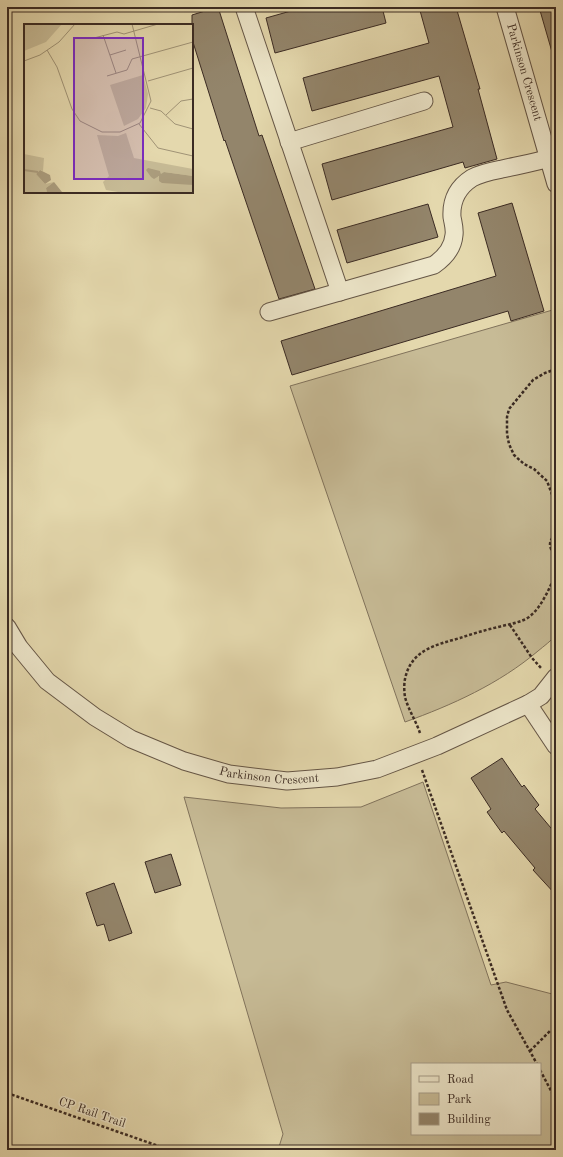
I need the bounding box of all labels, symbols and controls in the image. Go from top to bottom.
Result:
street label: Parkinson Crescent [504,22,544,122]
inset map [24,24,193,193]
street label: Parkinson Crescent [218,765,320,787]
legend [411,1063,541,1135]
text: Road [447,1074,474,1086]
text: Park [447,1094,472,1106]
street label: CP Rail Trail [57,1096,127,1130]
text: Building [447,1114,491,1126]

